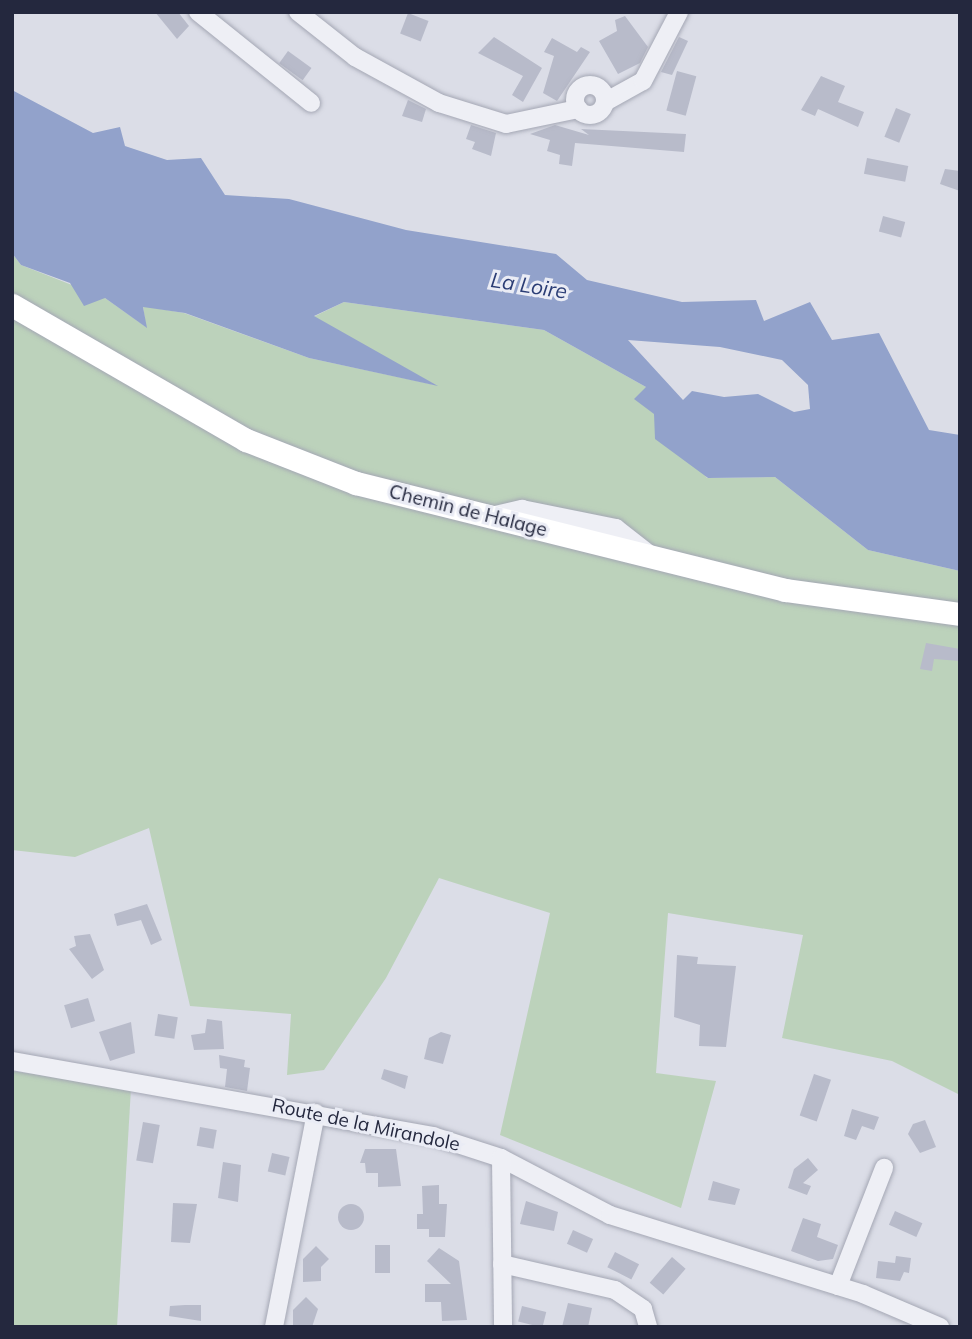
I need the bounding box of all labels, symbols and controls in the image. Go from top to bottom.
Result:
water label: La Loire [489,267,569,303]
street label: Chemin de Halage [387,480,549,542]
street label: Route de la Mirandole [270,1094,462,1156]

